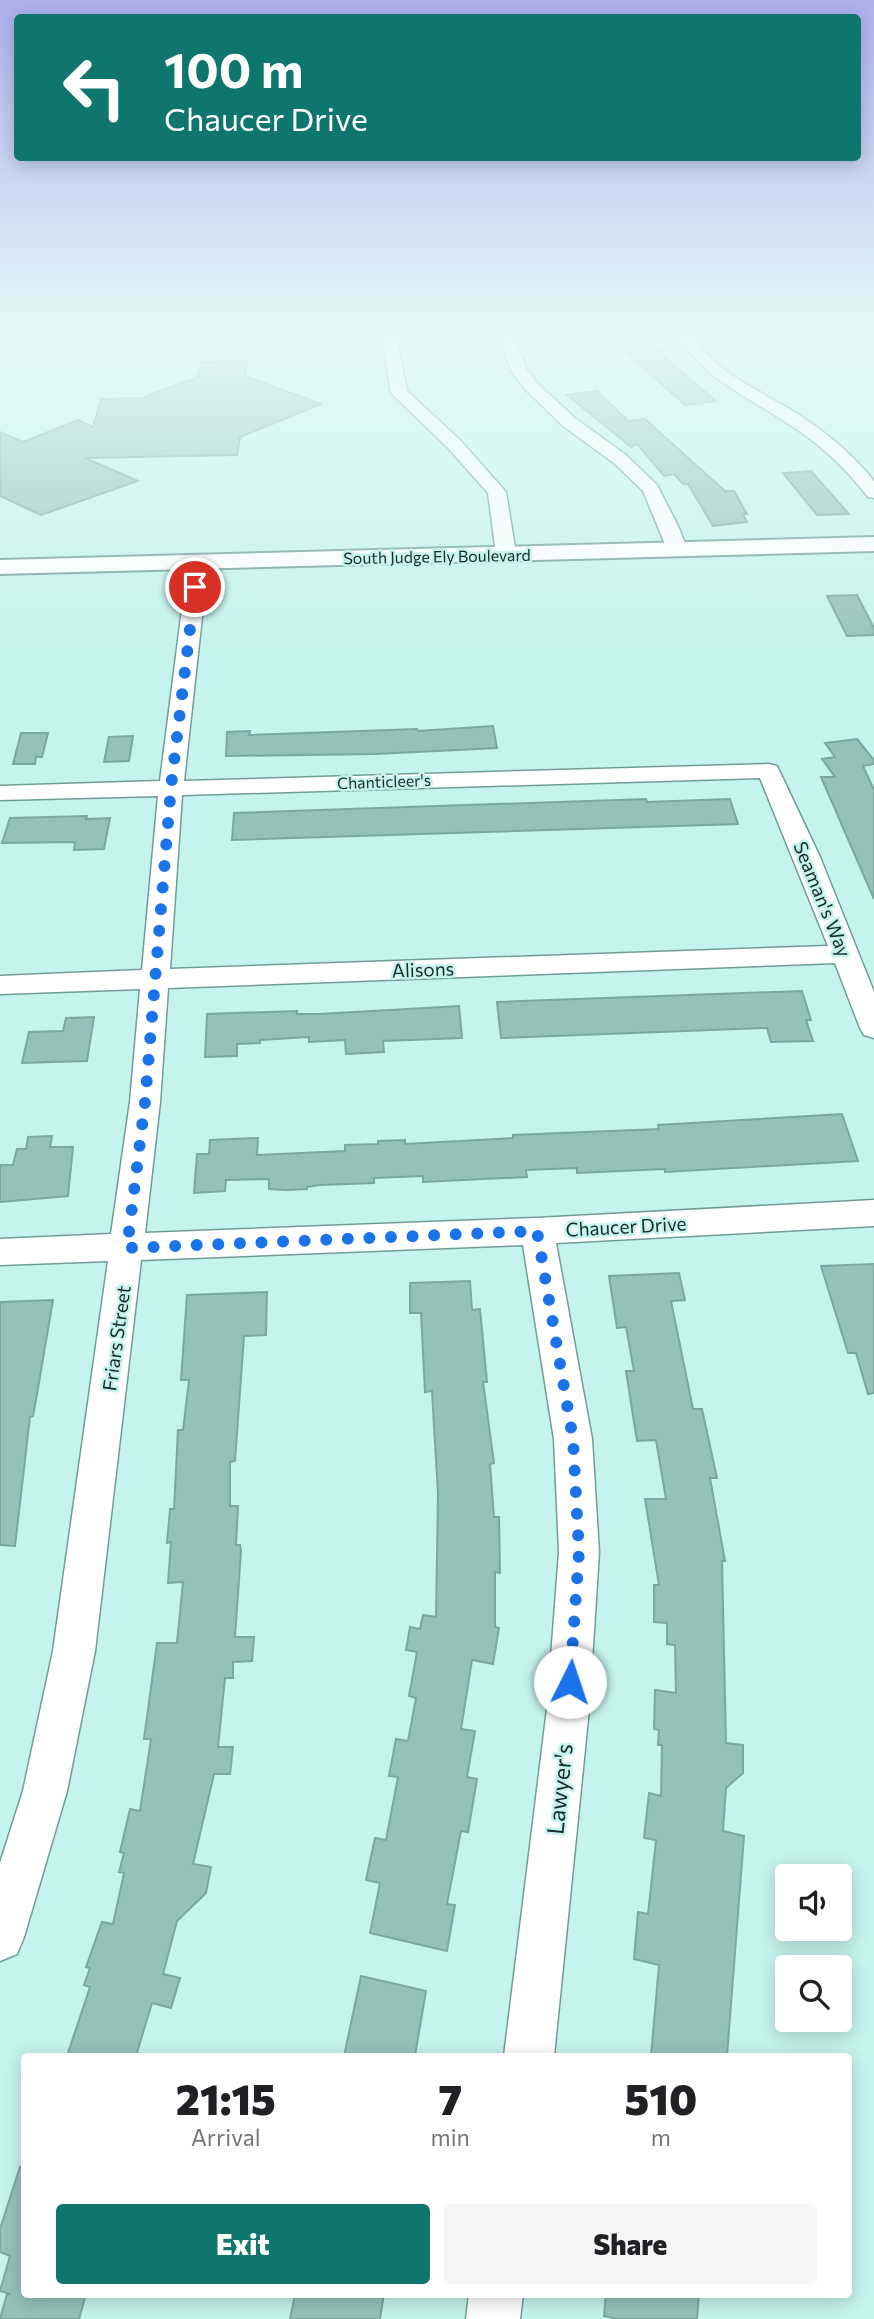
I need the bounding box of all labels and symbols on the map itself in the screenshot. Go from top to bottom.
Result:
street label: South Judge Ely Boulevard [343,545,531,567]
pin [165,557,225,617]
street label: Chanticleer's [337,770,431,792]
street label: Seaman's Way [789,838,857,960]
street label: Alisons [391,956,455,982]
street label: Chaucer Drive [565,1211,687,1241]
street label: Friars Street [97,1284,135,1392]
position arrow [533,1645,607,1719]
street label: Lawyer's [540,1742,578,1836]

